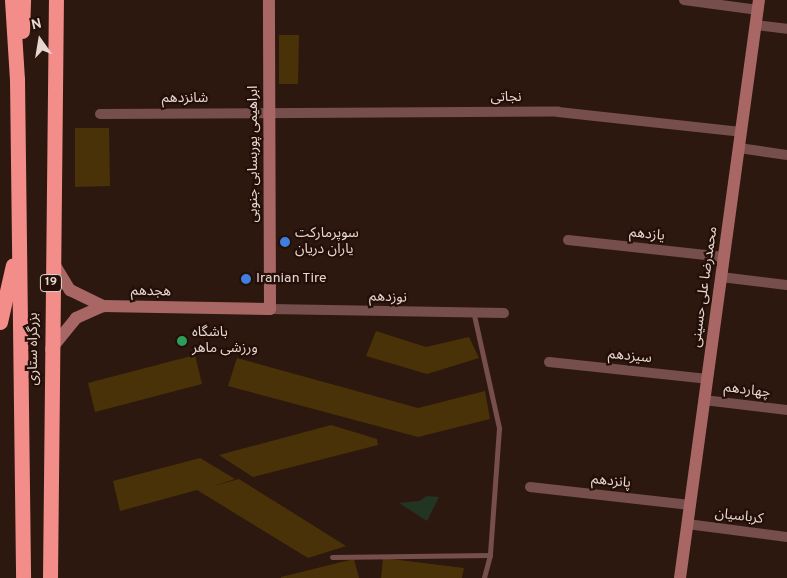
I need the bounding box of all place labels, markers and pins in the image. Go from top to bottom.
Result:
place label: سوپرمارکت یاران دریان [295,226,359,258]
marker: سوپرمارکت یاران دریان [279,236,291,248]
place label: Iranian Tire [256,271,327,287]
marker: Iranian Tire [240,273,252,285]
place label: باشگاه ورزشی ماهر [192,325,258,358]
marker: باشگاه ورزشی ماهر [176,335,188,347]

